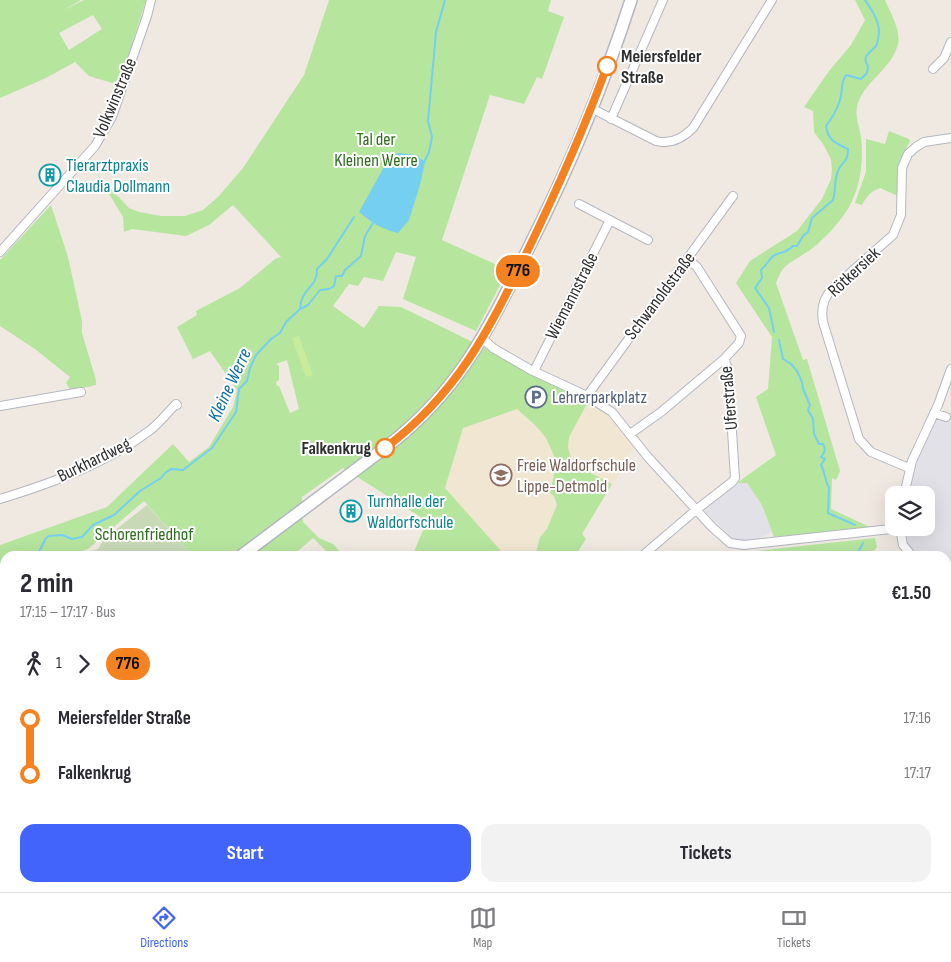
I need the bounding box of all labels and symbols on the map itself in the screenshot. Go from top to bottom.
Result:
place label: Meiersfelder Straße [621,46,702,88]
street label: Volkwinstraße [89,55,141,141]
marker: Meiersfelder Straße [597,56,617,76]
park label: Tal der Kleinen Werre [334,129,418,171]
place label: Tierarztpraxis Claudia Dollmann [66,155,170,197]
building icon: Tierarztpraxis Claudia Dollmann [38,163,62,187]
street label: Rötkersiek [824,243,885,301]
street label: Schwanoldstraße [620,248,700,344]
street label: Wiemannstraße [541,249,603,343]
line badge: 776 [489,255,547,287]
water label: Kleine Werre [203,344,257,425]
street label: Uferstraße [716,365,742,431]
parking icon: Lehrerparkplatz [524,385,548,409]
place label: Lehrerparkplatz [552,387,647,408]
street label: Burkhardweg [54,433,134,487]
place label: Falkenkrug [302,438,371,459]
marker: Falkenkrug [375,438,395,458]
place label: Freie Waldorfschule Lippe-Detmold [517,455,636,497]
school or university icon: Freie Waldorfschule Lippe-Detmold [489,463,513,487]
place label: Turnhalle der Waldorfschule [367,491,454,533]
building icon: Turnhalle der Waldorfschule [339,499,363,523]
park label: Schorenfriedhof [95,524,194,545]

